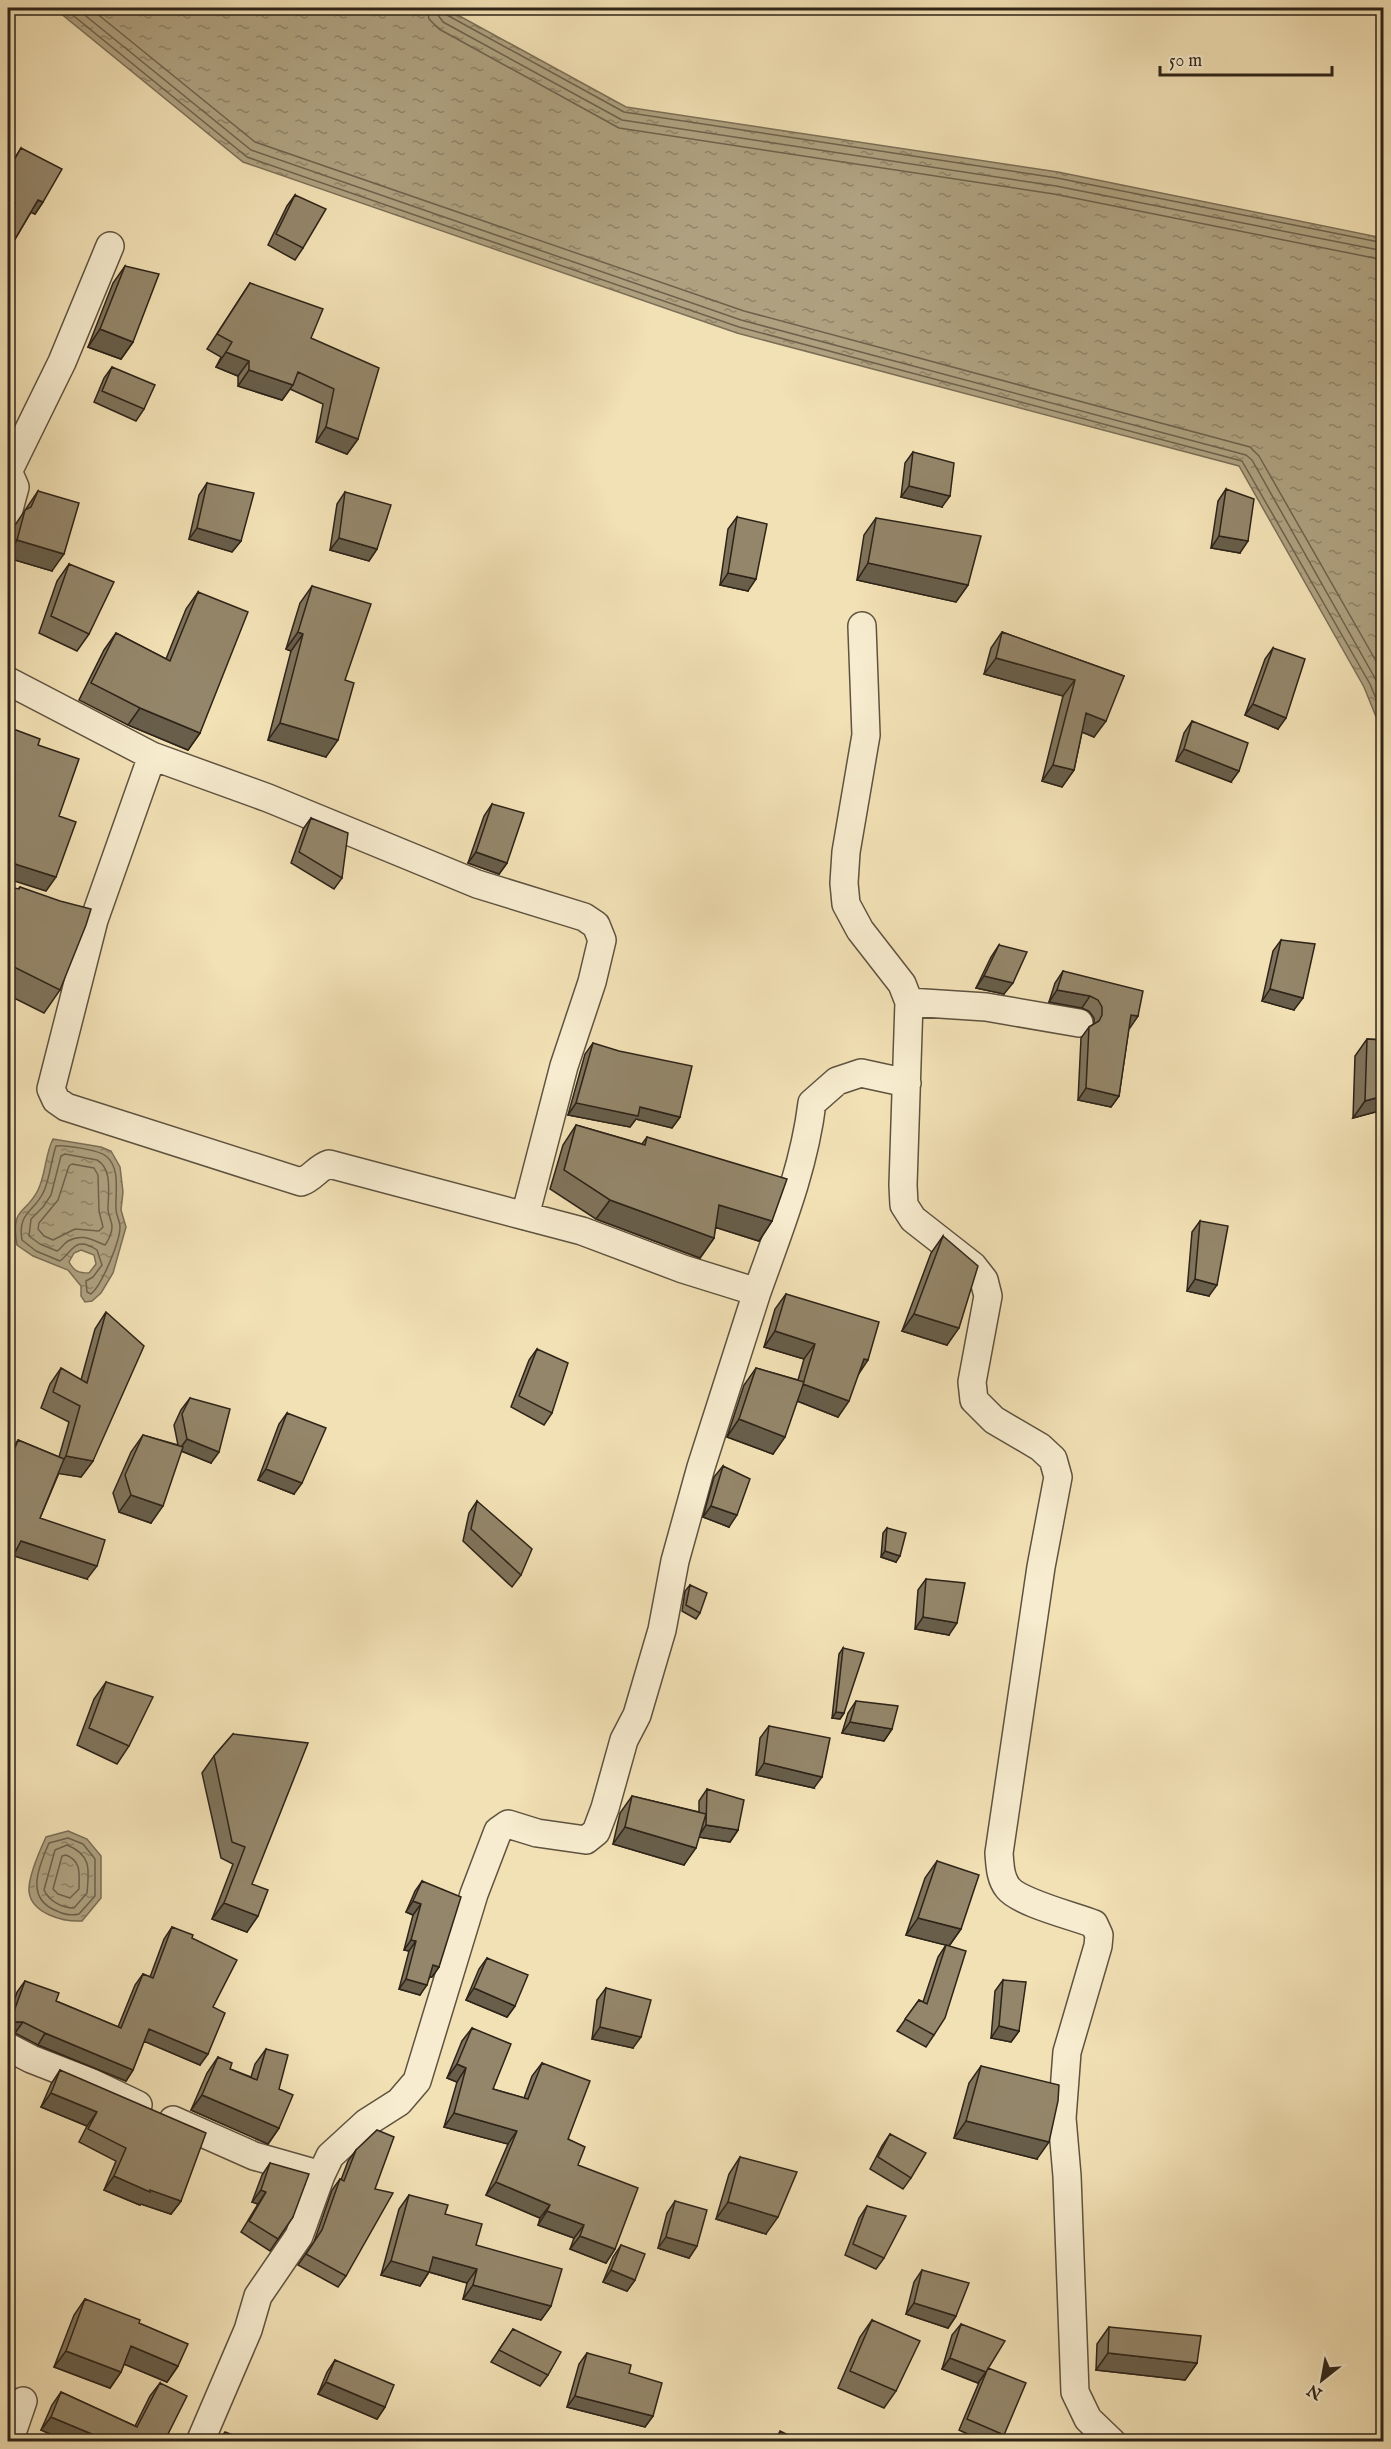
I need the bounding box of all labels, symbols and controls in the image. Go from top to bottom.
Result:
scale bar [1160,39,1332,77]
text: 50 m [1169,50,1202,73]
north arrow [1292,2350,1352,2410]
text: N [1304,2379,1327,2404]

